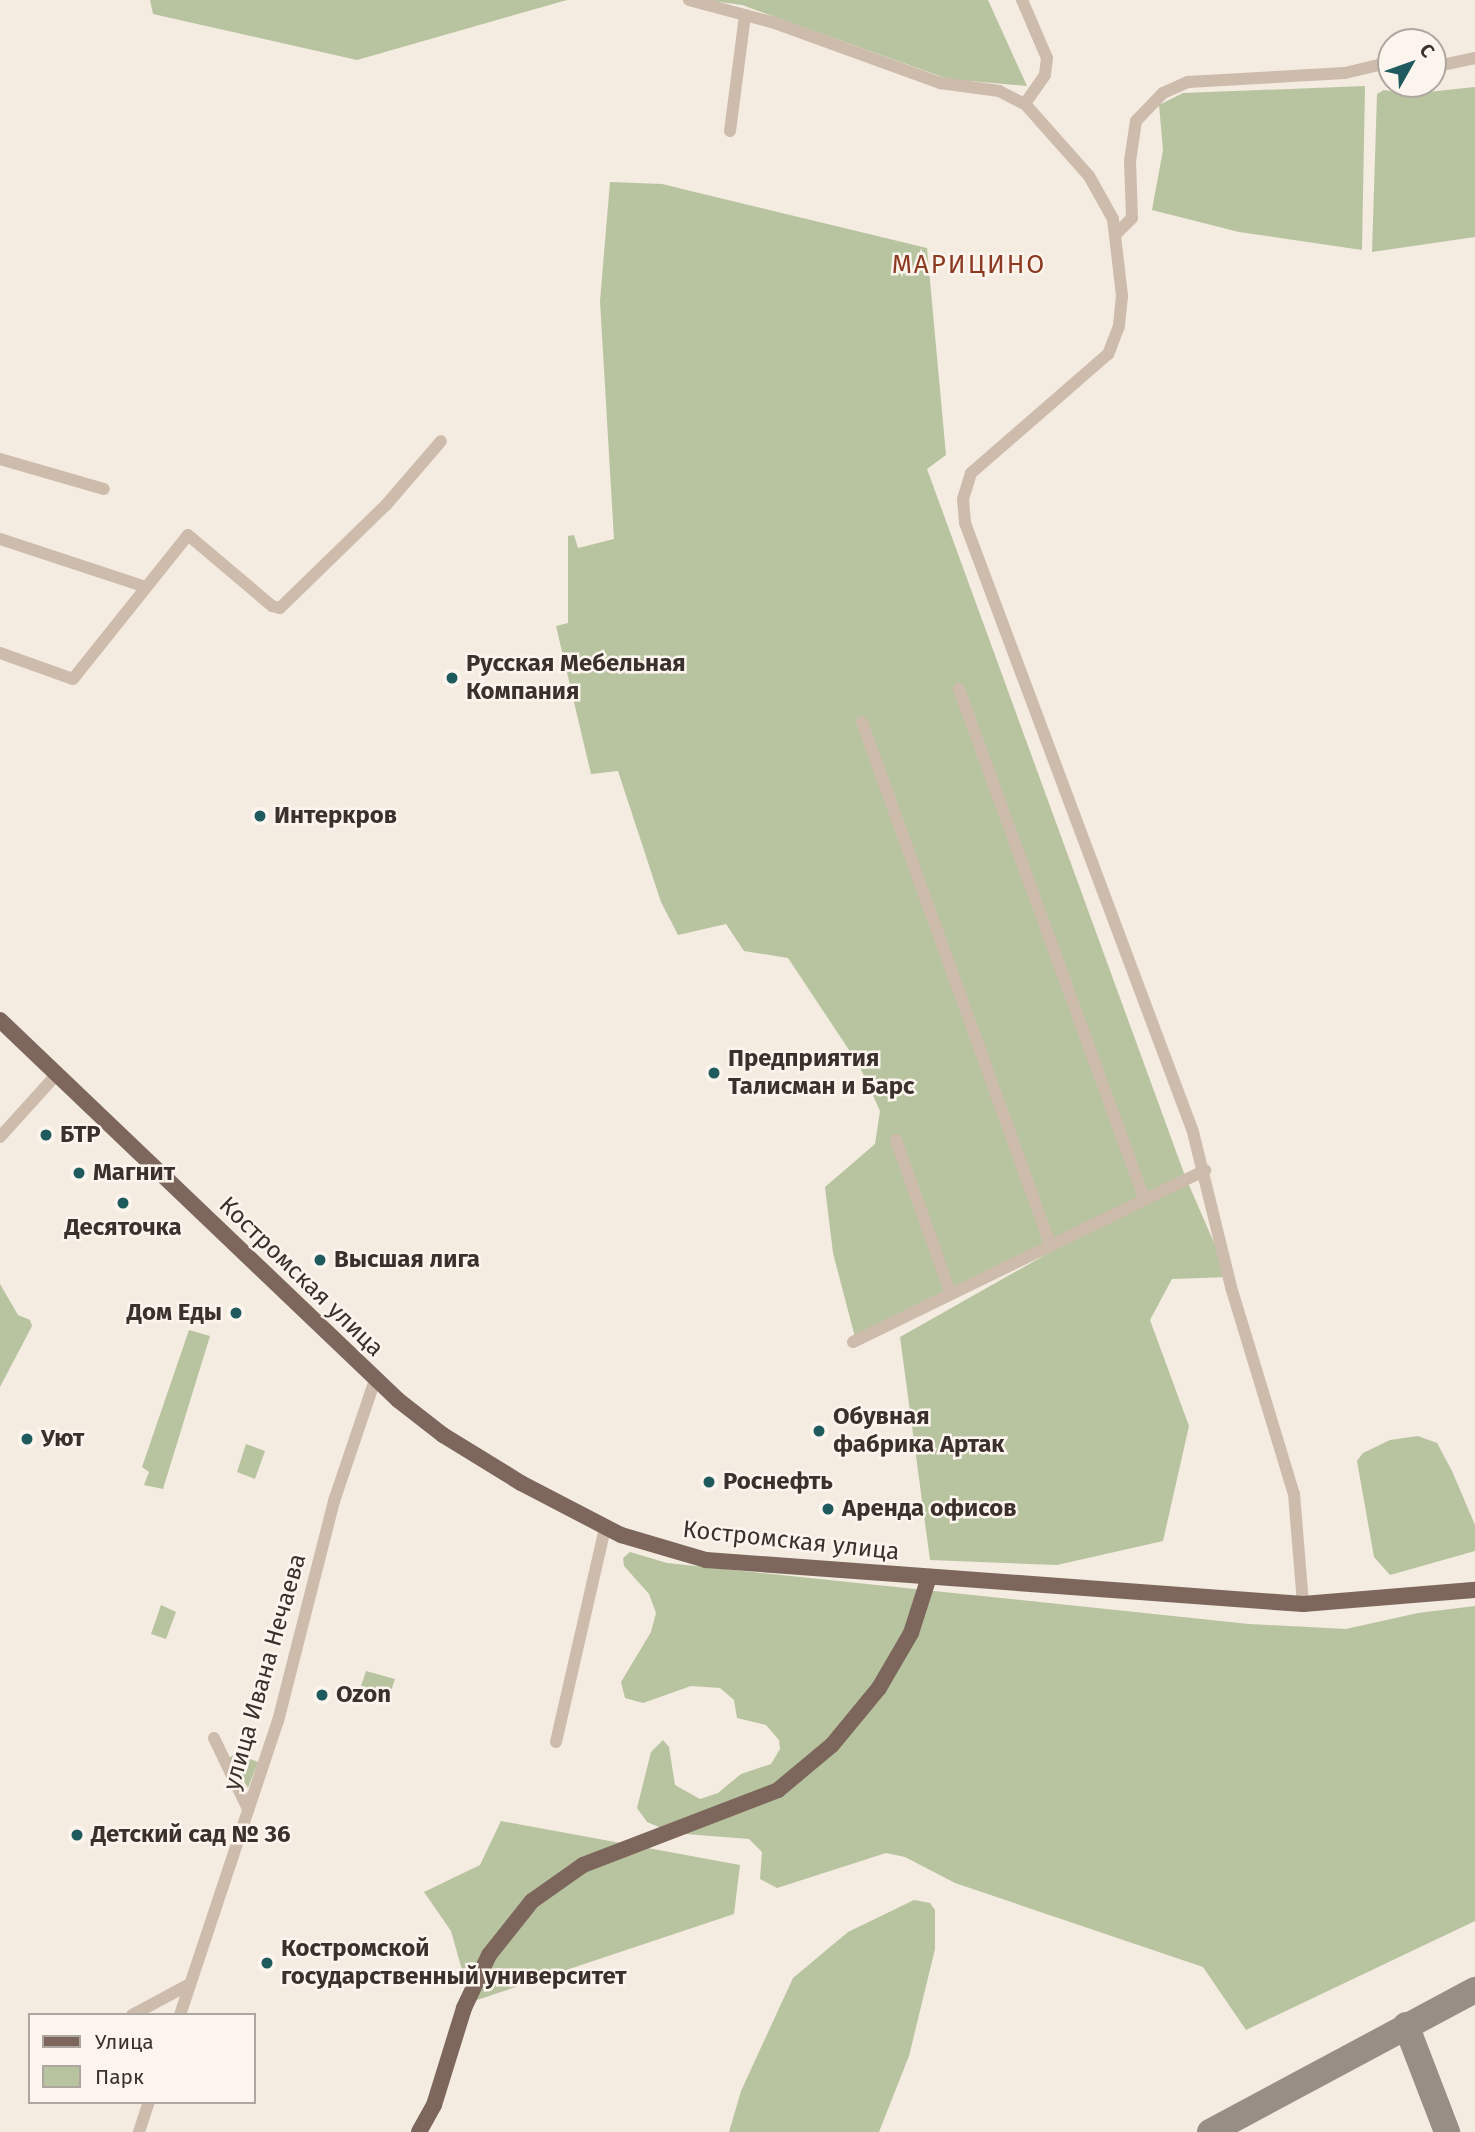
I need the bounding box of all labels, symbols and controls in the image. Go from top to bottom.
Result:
north arrow [1377,28,1447,98]
text: С [1415,39,1439,62]
district label: МАРИЦИНО [893,249,1045,281]
place label: Русская Мебельная Компания [466,650,686,706]
marker: Русская Мебельная Компания [444,670,460,686]
place label: Интеркров [274,802,397,830]
marker: Интеркров [252,808,268,824]
place label: Предприятия Талисман и Барс [728,1045,914,1101]
marker: Предприятия Талисман и Барс [706,1065,722,1081]
place label: БТР [60,1121,101,1149]
marker: БТР [38,1127,54,1143]
place label: Магнит [93,1159,175,1187]
marker: Магнит [71,1165,87,1181]
street label: Костромская улица [213,1191,389,1363]
marker: Десяточка [115,1195,131,1211]
place label: Десяточка [64,1214,182,1242]
place label: Высшая лига [334,1246,480,1274]
marker: Высшая лига [312,1252,328,1268]
place label: Дом Еды [127,1299,222,1327]
marker: Дом Еды [228,1305,244,1321]
place label: Обувная фабрика Артак [833,1403,1004,1459]
marker: Обувная фабрика Артак [811,1423,827,1439]
place label: Уют [41,1425,84,1453]
marker: Уют [19,1431,35,1447]
place label: Роснефть [723,1468,833,1496]
marker: Роснефть [701,1474,717,1490]
place label: Аренда офисов [842,1495,1017,1523]
marker: Аренда офисов [820,1501,836,1517]
street label: Костромская улица [681,1515,901,1567]
street label: улица Ивана Нечаева [217,1550,313,1794]
place label: Ozon [336,1681,391,1709]
marker: Ozon [314,1687,330,1703]
place label: Детский сад № 36 [91,1821,291,1849]
marker: Детский сад № 36 [69,1827,85,1843]
place label: Костромской государственный университет [281,1935,626,1991]
marker: Костромской государственный университет [259,1955,275,1971]
legend [28,2013,256,2104]
text: Улица [95,2029,154,2055]
text: Парк [95,2064,144,2090]

